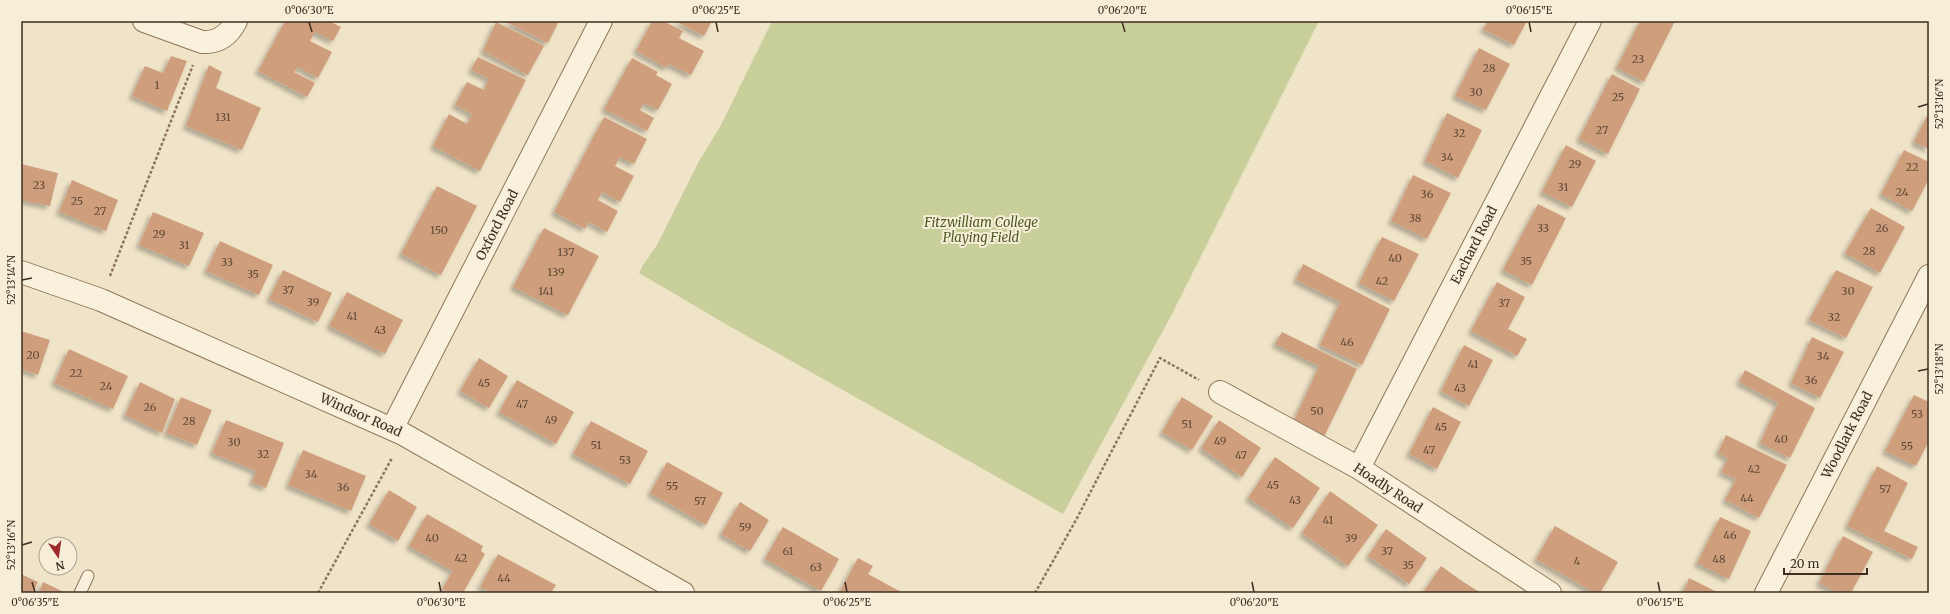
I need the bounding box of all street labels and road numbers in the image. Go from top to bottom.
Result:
street label: Oxford Road [472,186,522,263]
street label: Eachard Road [1447,203,1501,287]
street label: Woodlark Road [1817,388,1876,482]
street label: Windsor Road [316,389,405,441]
street label: Hoadly Road [1350,459,1426,517]

